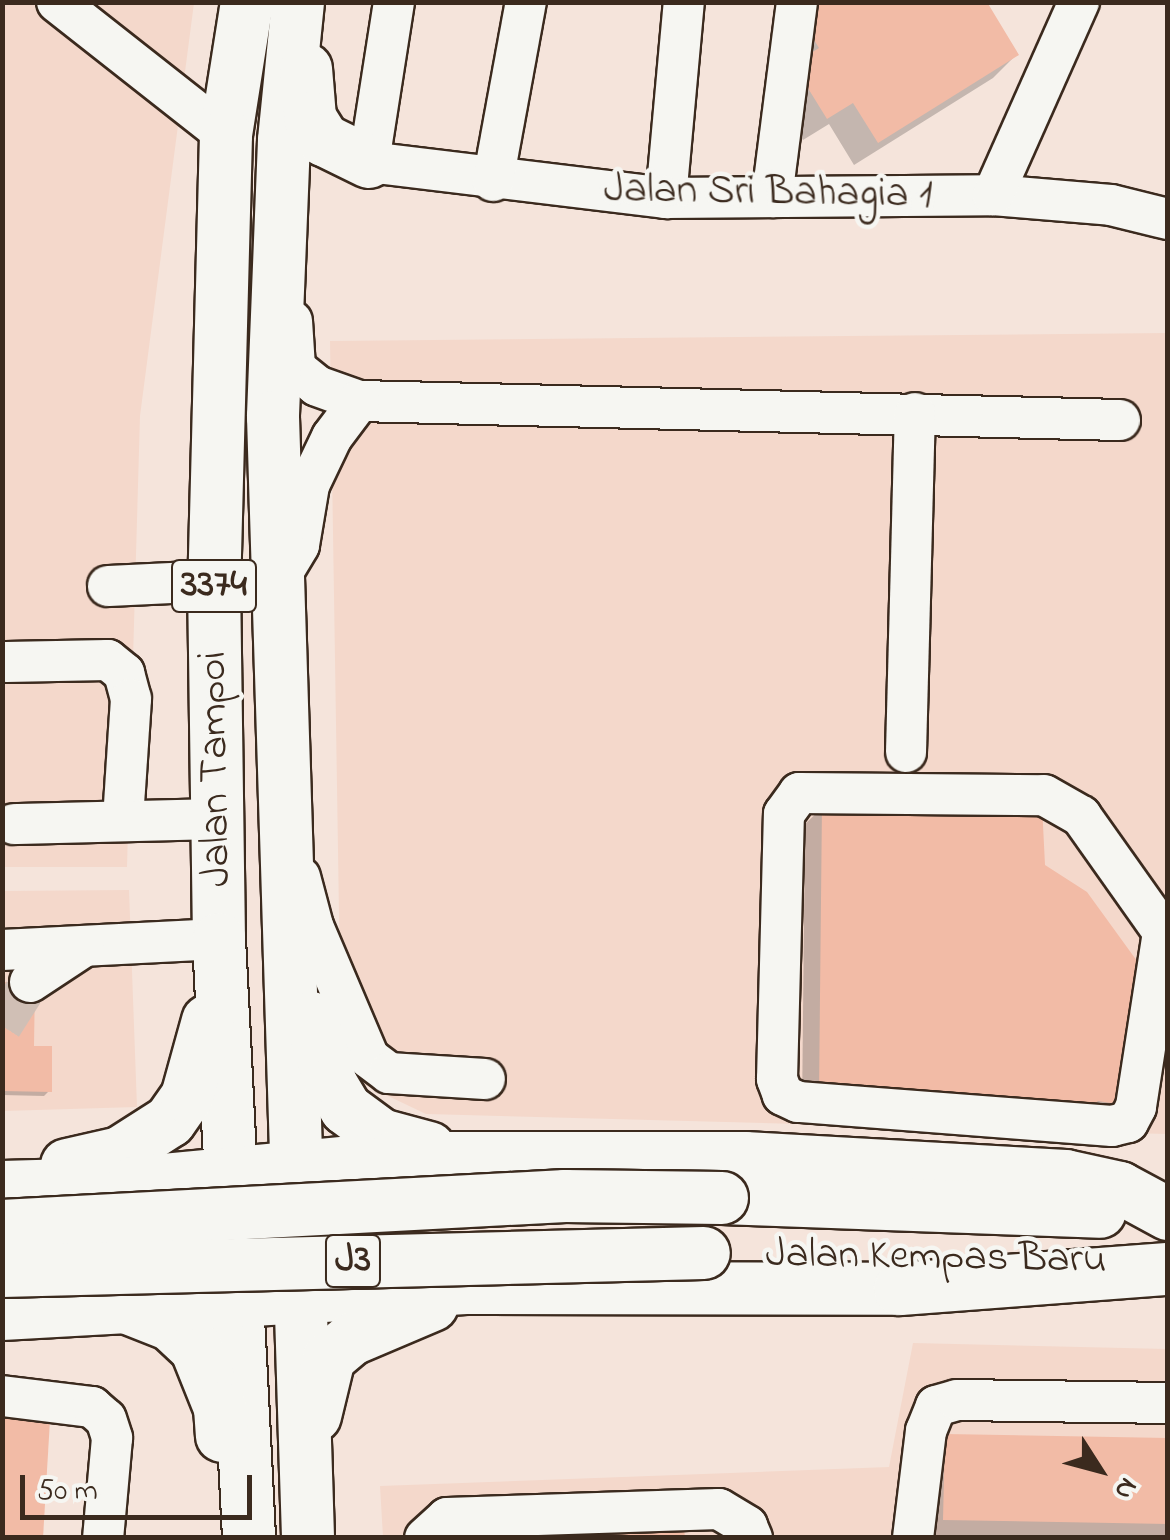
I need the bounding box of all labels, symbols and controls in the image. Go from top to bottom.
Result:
street label: Jalan Sri Bahagia 1 [603,165,933,221]
road number: 3374 [169,551,259,621]
street label: Jalan Tampoi [189,651,243,887]
road number: J3 [323,1226,383,1296]
street label: Jalan Kempas Baru [765,1230,1107,1286]
north arrow [1050,1420,1150,1520]
scale bar [25,1455,258,1517]
text: N [1103,1468,1147,1508]
text: 50 m [37,1470,98,1514]

